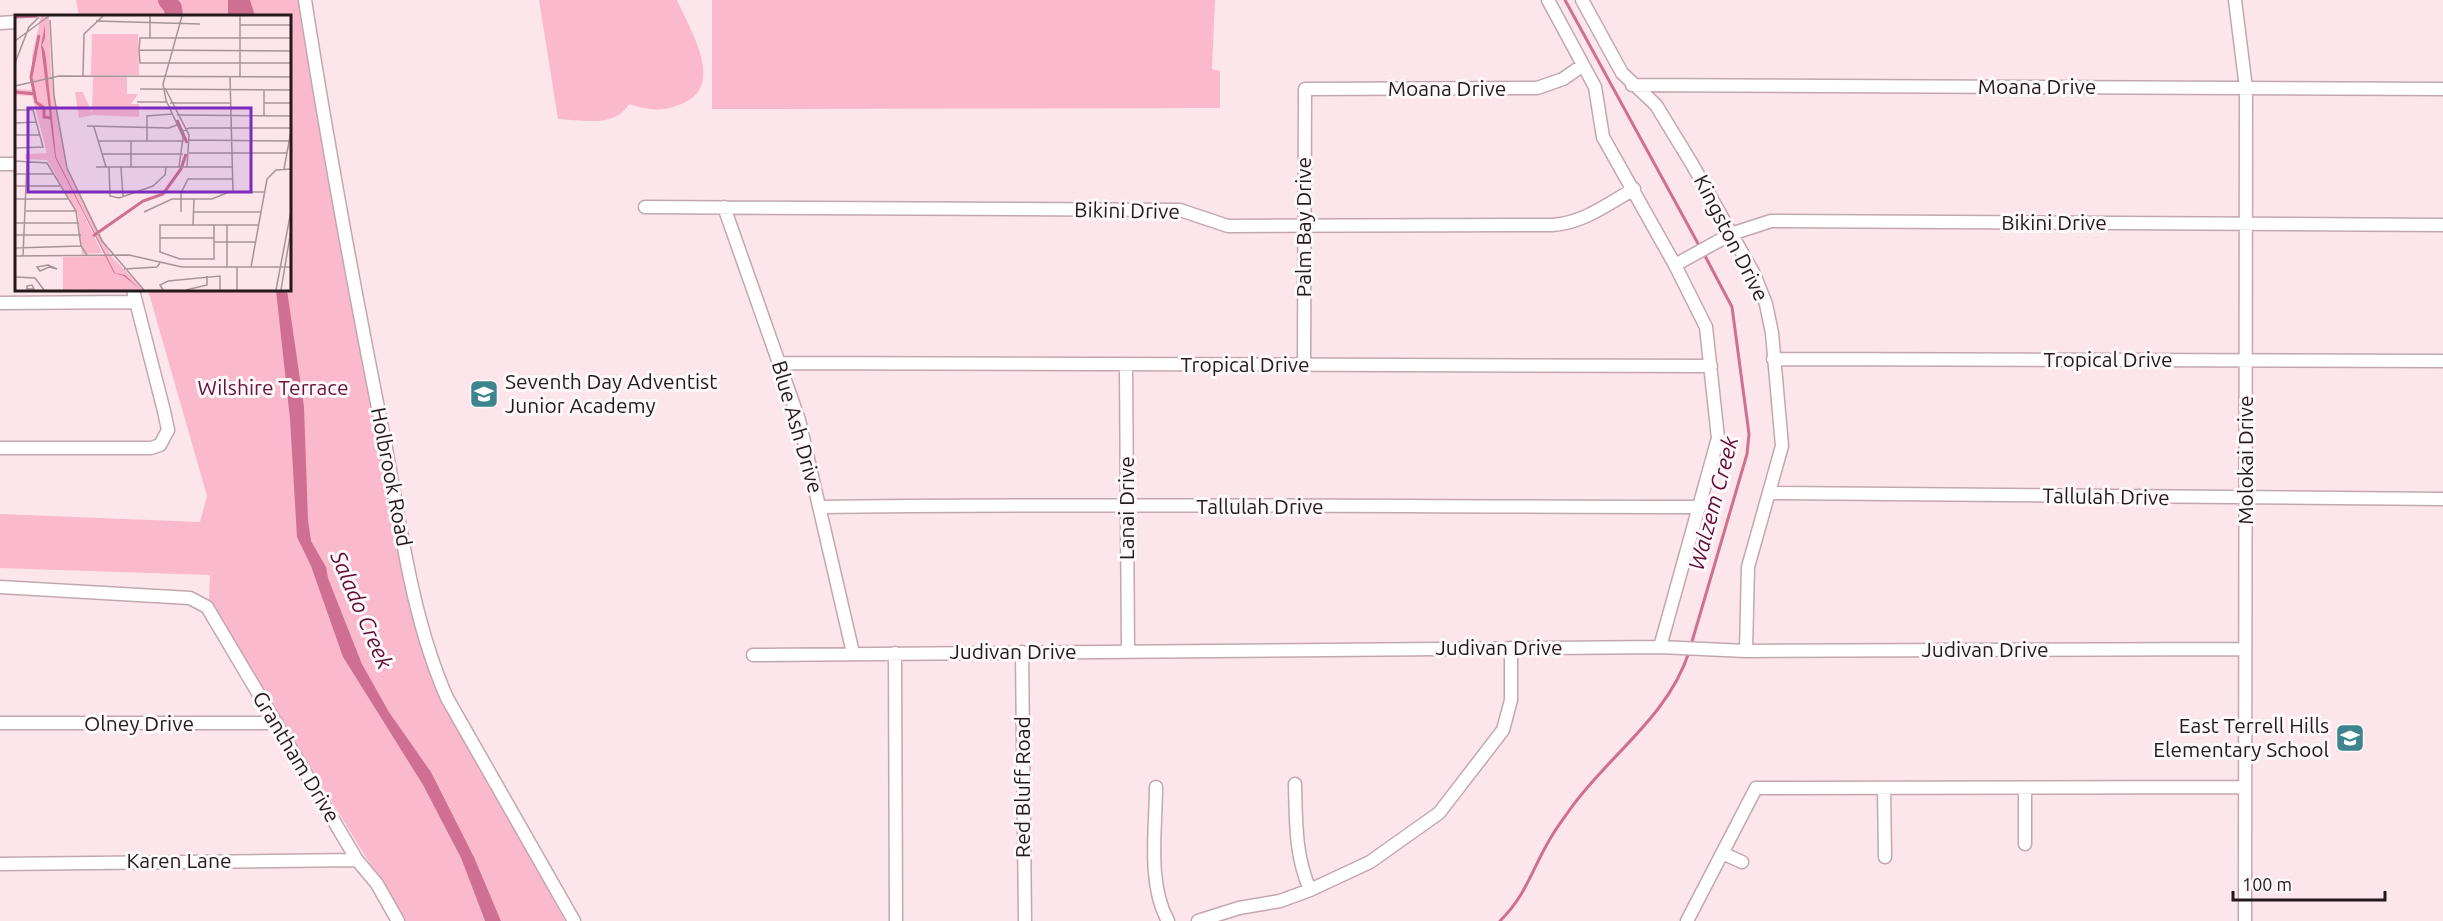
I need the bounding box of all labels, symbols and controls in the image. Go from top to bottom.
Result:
inset map [15,15,291,291]
street label: Moana Drive [1978,74,2096,98]
street label: Moana Drive [1388,76,1506,100]
street label: Palm Bay Drive [1291,157,1315,297]
street label: Kingston Drive [1690,170,1774,305]
street label: Bikini Drive [1074,197,1180,223]
street label: Bikini Drive [2001,210,2107,234]
street label: Tropical Drive [2043,347,2173,371]
street label: Tropical Drive [1180,352,1310,376]
street label: Blue Ash Drive [768,358,828,496]
place label: Seventh Day Adventist Junior Academy [505,369,717,417]
park label: Wilshire Terrace [197,375,349,399]
school or university icon: Seventh Day Adventist Junior Academy [468,378,500,410]
street label: Molokai Drive [2233,395,2257,525]
street label: Holbrook Road [367,405,417,548]
water label: Walzem Creek [1683,433,1743,573]
street label: Lanai Drive [1114,456,1138,560]
street label: Tallulah Drive [2042,483,2170,509]
street label: Tallulah Drive [1196,494,1324,518]
water label: Salado Creek [326,546,399,673]
street label: Judivan Drive [1435,635,1563,659]
street label: Judivan Drive [1921,637,2049,661]
street label: Judivan Drive [949,639,1077,663]
street label: Grantham Drive [248,687,345,826]
street label: Olney Drive [84,711,194,735]
place label: East Terrell Hills Elementary School [2153,713,2329,761]
street label: Red Bluff Road [1010,716,1034,858]
school or university icon: East Terrell Hills Elementary School [2334,722,2366,754]
street label: Karen Lane [127,848,231,872]
scale bar [2233,864,2384,902]
text: 100 m [2242,874,2292,894]

